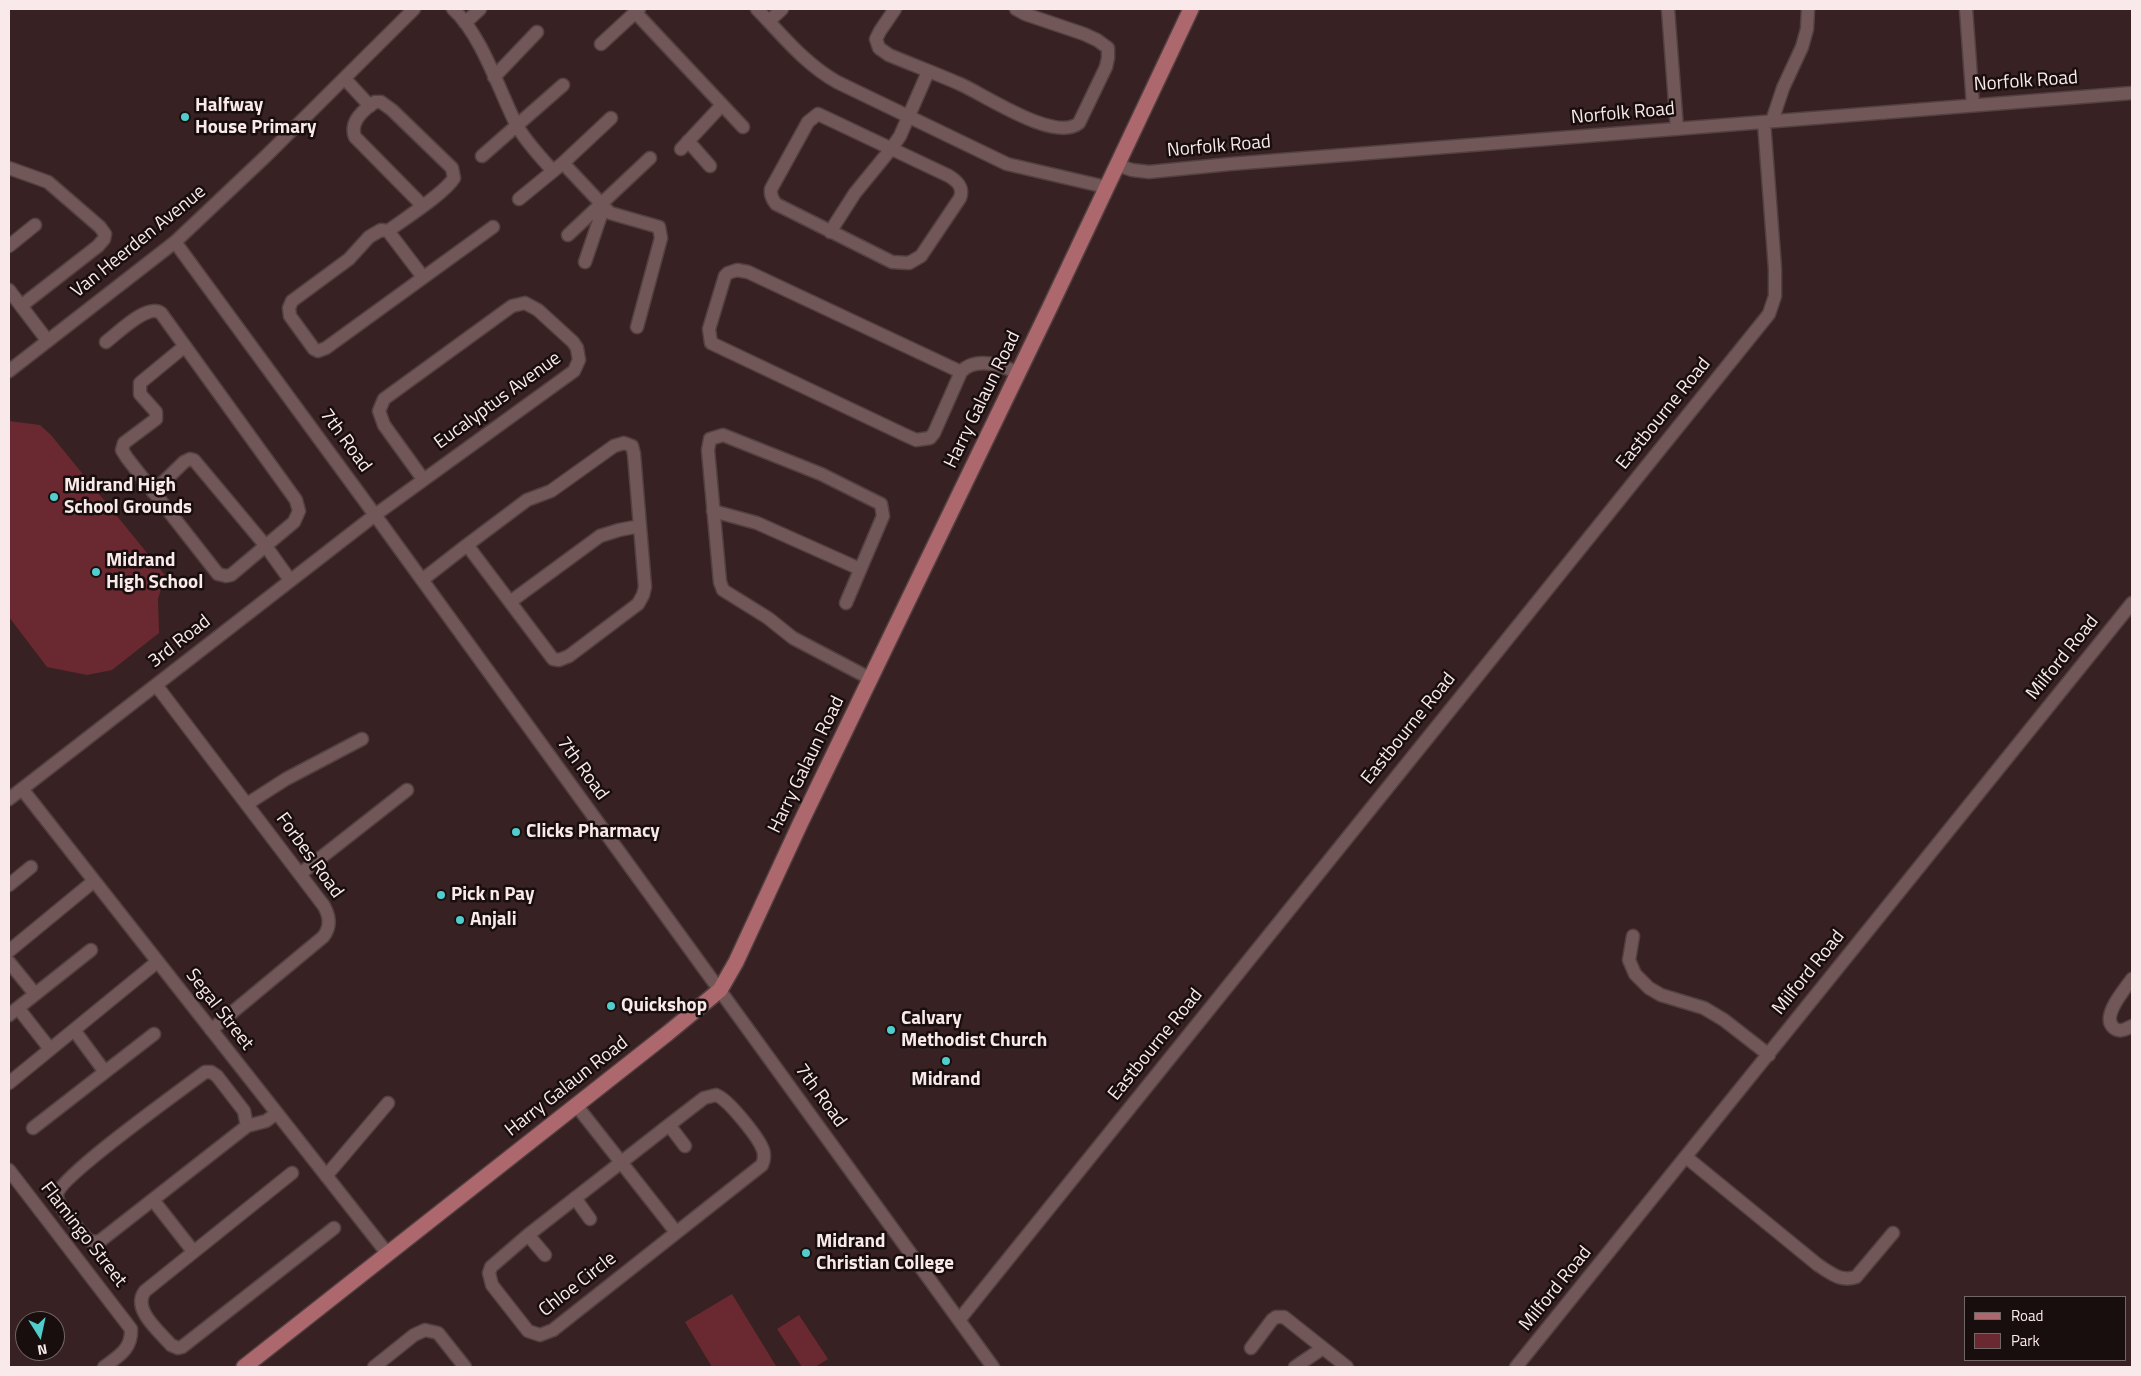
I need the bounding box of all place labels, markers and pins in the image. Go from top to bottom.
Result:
place label: Halfway House Primary [195,95,317,139]
marker: Halfway House Primary [179,111,191,123]
place label: Midrand High School Grounds [64,475,192,519]
marker: Midrand High School Grounds [48,491,60,503]
place label: Midrand High School [106,550,203,594]
marker: Midrand High School [90,566,102,578]
place label: Clicks Pharmacy [526,821,660,843]
marker: Clicks Pharmacy [510,826,522,838]
place label: Pick n Pay [451,884,534,906]
marker: Pick n Pay [435,889,447,901]
place label: Anjali [470,909,517,931]
marker: Anjali [454,914,466,926]
place label: Quickshop [621,995,707,1017]
marker: Quickshop [605,1000,617,1012]
place label: Calvary Methodist Church [901,1008,1047,1052]
marker: Calvary Methodist Church [885,1024,897,1036]
marker: Midrand [940,1055,952,1067]
place label: Midrand [911,1069,981,1091]
place label: Midrand Christian College [816,1231,954,1275]
marker: Midrand Christian College [800,1247,812,1259]

